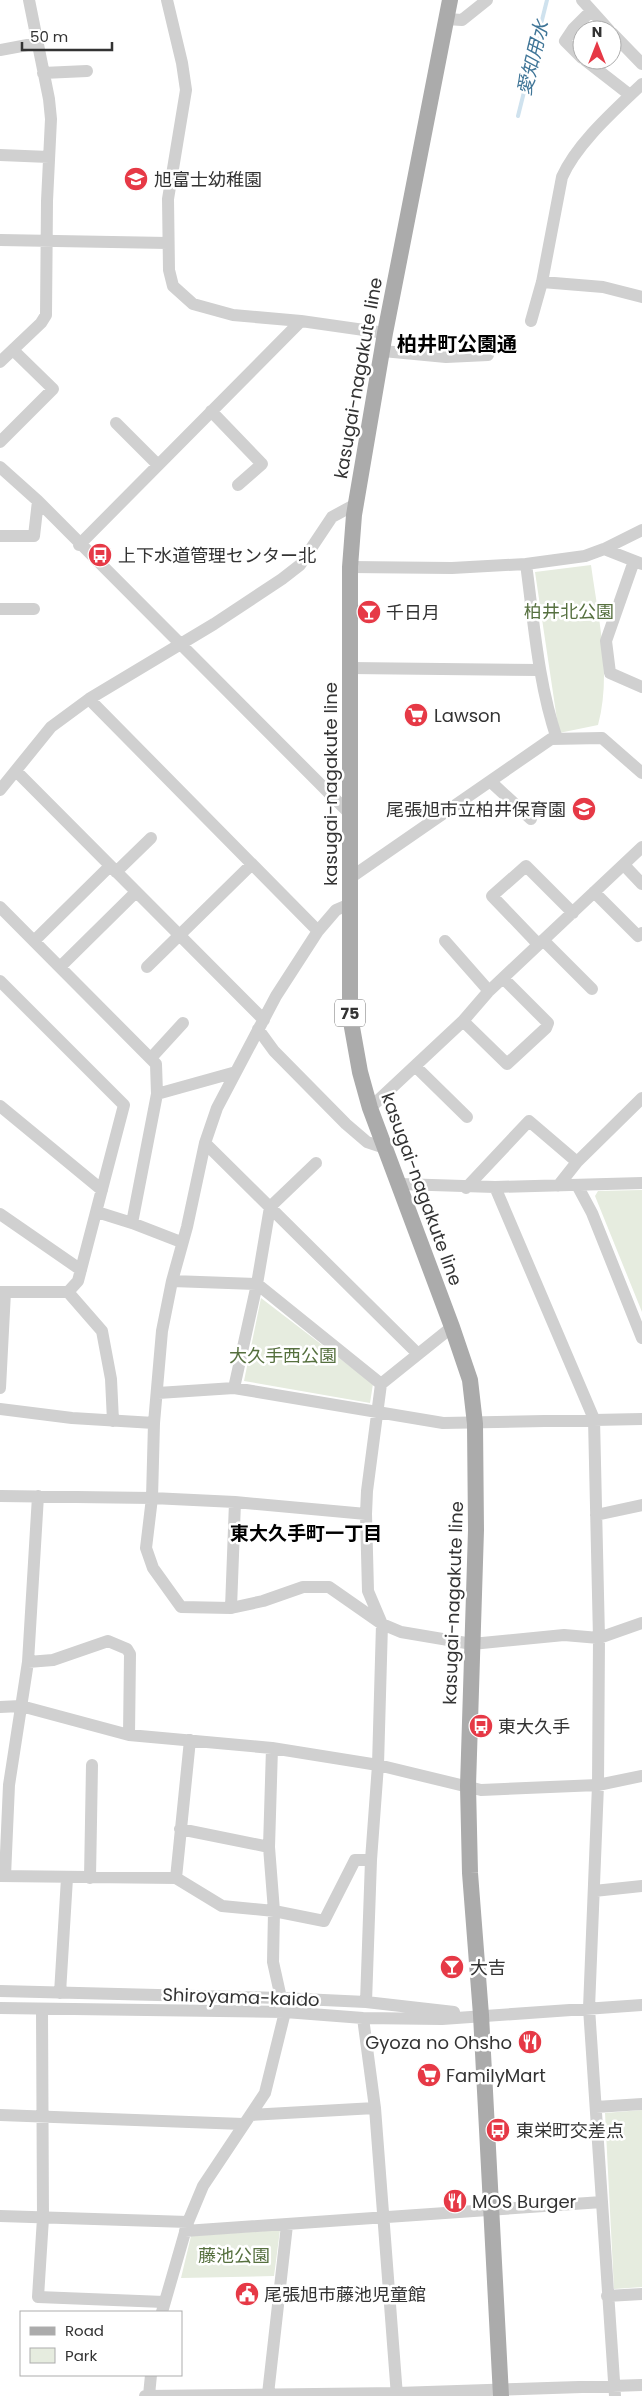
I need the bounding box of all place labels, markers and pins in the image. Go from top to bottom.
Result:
school or university icon: 旭富士幼稚園 [123,166,149,192]
place label: 旭富士幼稚園 [154,167,262,192]
bus stop icon: 上下水道管理センター北 [87,542,113,568]
place label: 上下水道管理センター北 [118,543,316,568]
bar icon: 千日月 [356,599,382,625]
place label: 千日月 [386,600,440,625]
supermarket icon: Lawson [403,702,429,728]
place label: Lawson [434,703,501,728]
school or university icon: 尾張旭市立柏井保育園 [571,796,597,822]
place label: 尾張旭市立柏井保育園 [386,797,566,822]
bus stop icon: 東大久手 [468,1713,494,1739]
place label: 東大久手 [498,1714,570,1739]
bar icon: 大吉 [439,1954,465,1980]
place label: 大吉 [470,1955,506,1980]
restaurant icon: Gyoza no Ohsho [517,2029,543,2055]
place label: Gyoza no Ohsho [365,2030,512,2055]
supermarket icon: FamilyMart [416,2062,442,2088]
place label: FamilyMart [446,2063,546,2088]
bus stop icon: 東栄町交差点 [485,2117,511,2143]
place label: 東栄町交差点 [516,2118,624,2143]
restaurant icon: MOS Burger [442,2188,468,2214]
place label: MOS Burger [472,2189,577,2214]
public building icon: 尾張旭市藤池児童館 [234,2281,260,2307]
place label: 尾張旭市藤池児童館 [264,2282,426,2307]

